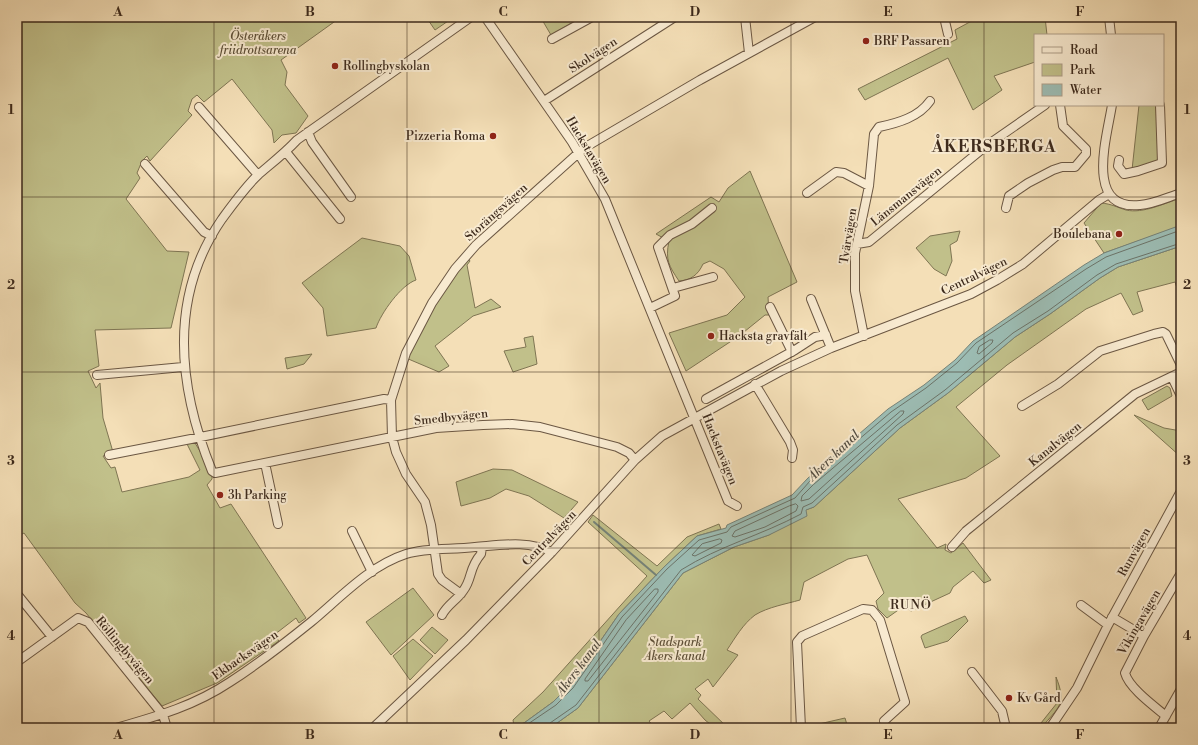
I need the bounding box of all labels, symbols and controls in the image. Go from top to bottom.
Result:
text: A [112,4,123,20]
text: B [305,4,315,20]
text: C [498,4,508,20]
text: D [690,4,700,20]
text: E [883,4,893,20]
text: F [1075,4,1085,20]
park label: Österåkers friidrottsarena [217,27,297,58]
street label: Skolvägen [566,34,620,77]
place label: BRF Passaren [873,34,950,49]
legend [1034,34,1164,106]
marker: BRF Passaren [861,36,871,46]
text: Road [1070,43,1098,58]
place label: Rollingbyskolan [343,59,430,74]
marker: Rollingbyskolan [330,61,340,71]
text: Park [1070,63,1096,78]
text: Water [1069,83,1102,98]
text: 1 [8,102,15,118]
text: 1 [1184,102,1191,118]
street label: Hackstavägen [563,114,614,186]
place label: Pizzeria Roma [406,129,486,144]
marker: Pizzeria Roma [488,131,498,141]
district label: ÅKERSBERGA [931,134,1056,157]
street label: Länsmansvägen [868,163,945,230]
street label: Storängsvägen [462,180,531,244]
street label: Tvärvägen [837,207,860,265]
place label: Boulebana [1052,227,1112,242]
marker: Boulebana [1114,229,1124,239]
street label: Centralvägen [939,254,1010,299]
text: 2 [7,277,15,293]
text: 2 [1183,277,1191,293]
place label: Hacksta gravfält [719,329,808,344]
marker: Hacksta gravfält [706,331,716,341]
street label: Smedbyvägen [413,406,489,429]
street label: Hackstavägen [698,411,741,487]
street label: Kanalvägen [1026,419,1085,470]
water label: Åkers kanal [802,426,864,486]
text: 3 [7,453,15,469]
text: 3 [1183,453,1191,469]
place label: 3h Parking [228,488,287,503]
marker: 3h Parking [215,490,225,500]
street label: Centralvägen [519,507,580,569]
street label: Runvägen [1115,525,1154,579]
street label: Vikingavägen [1114,587,1164,658]
district label: RUNÖ [890,596,932,613]
street label: Röllingbyvägen [92,614,157,687]
street label: Ekbacksvägen [209,627,281,684]
text: 4 [7,628,16,644]
text: 4 [1183,628,1192,644]
water label: Åkers kanal [551,635,606,700]
park label: Stadspark Åkers kanal [643,635,706,664]
place label: Kv Gård [1017,691,1061,706]
marker: Kv Gård [1004,693,1014,703]
text: A [112,727,123,743]
text: B [305,727,315,743]
text: C [498,727,508,743]
text: D [690,727,700,743]
text: E [883,727,893,743]
text: F [1075,727,1085,743]

